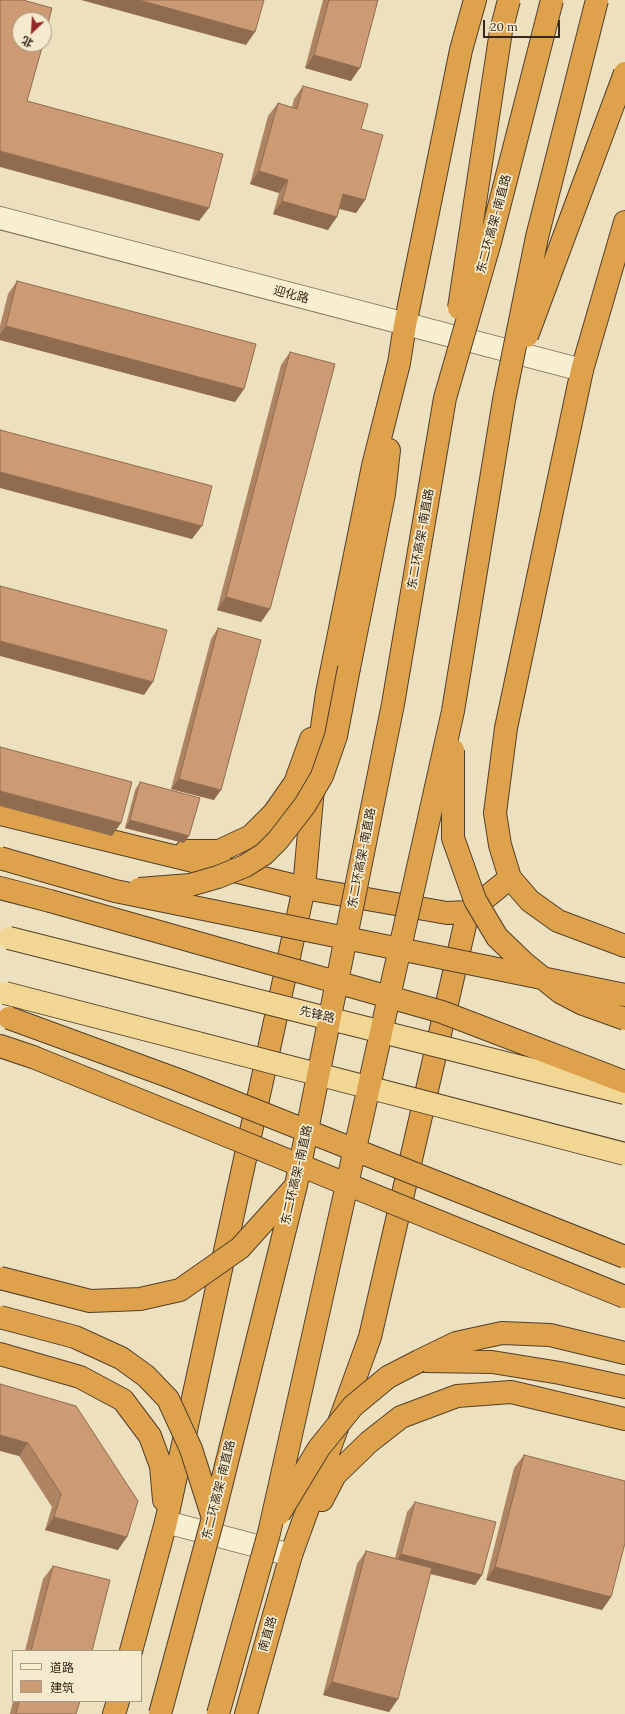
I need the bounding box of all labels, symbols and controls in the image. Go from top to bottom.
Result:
north arrow [12,12,52,52]
scale bar [485,12,562,38]
text: 20 m [490,19,518,34]
text: 北 [19,33,35,51]
street label: 东二环高架-南直路 [474,173,514,275]
street label: 迎化路 [272,283,310,307]
street label: 东二环高架-南直路 [405,488,437,590]
street label: 东二环高架-南直路 [345,807,379,909]
street label: 先锋路 [298,1004,336,1026]
street label: 东二环高架-南直路 [279,1124,315,1226]
street label: 东二环高架-南直路 [200,1439,238,1541]
street label: 南直路 [256,1615,280,1653]
legend [12,1650,142,1702]
text: 道路 [50,1660,74,1675]
text: 建筑 [50,1680,74,1695]

